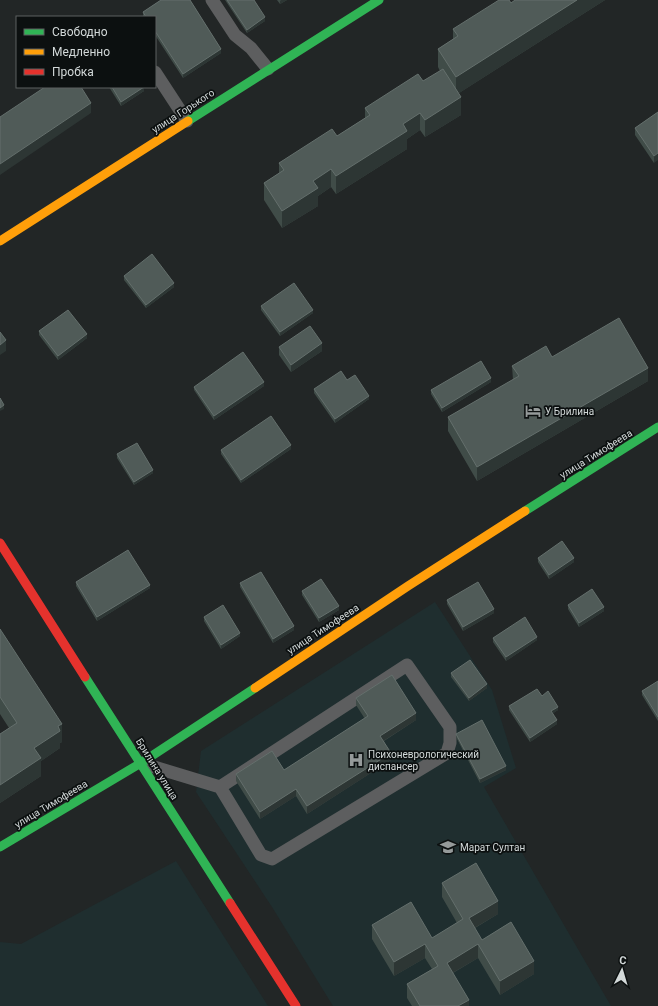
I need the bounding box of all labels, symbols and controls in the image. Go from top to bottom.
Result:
legend [16,16,156,88]
text: Свободно [52,25,108,39]
text: Медленно [52,45,110,59]
text: Пробка [52,65,94,79]
street label: улица Горького [150,87,216,135]
hotel icon: У Брилина [524,402,542,420]
place label: У Брилина [545,406,594,417]
street label: улица Тимофеева [558,427,634,481]
street label: улица Тимофеева [285,602,361,656]
street label: Брилина улица [134,736,180,802]
place label: Психоневрологический диспансер [368,749,479,772]
hospital icon: Психоневрологический диспансер [347,751,365,769]
street label: улица Тимофеева [13,778,89,830]
school or university icon: Марат Султан [439,838,457,856]
place label: Марат Султан [460,842,525,853]
north arrow [602,950,642,990]
text: С [619,954,627,967]

